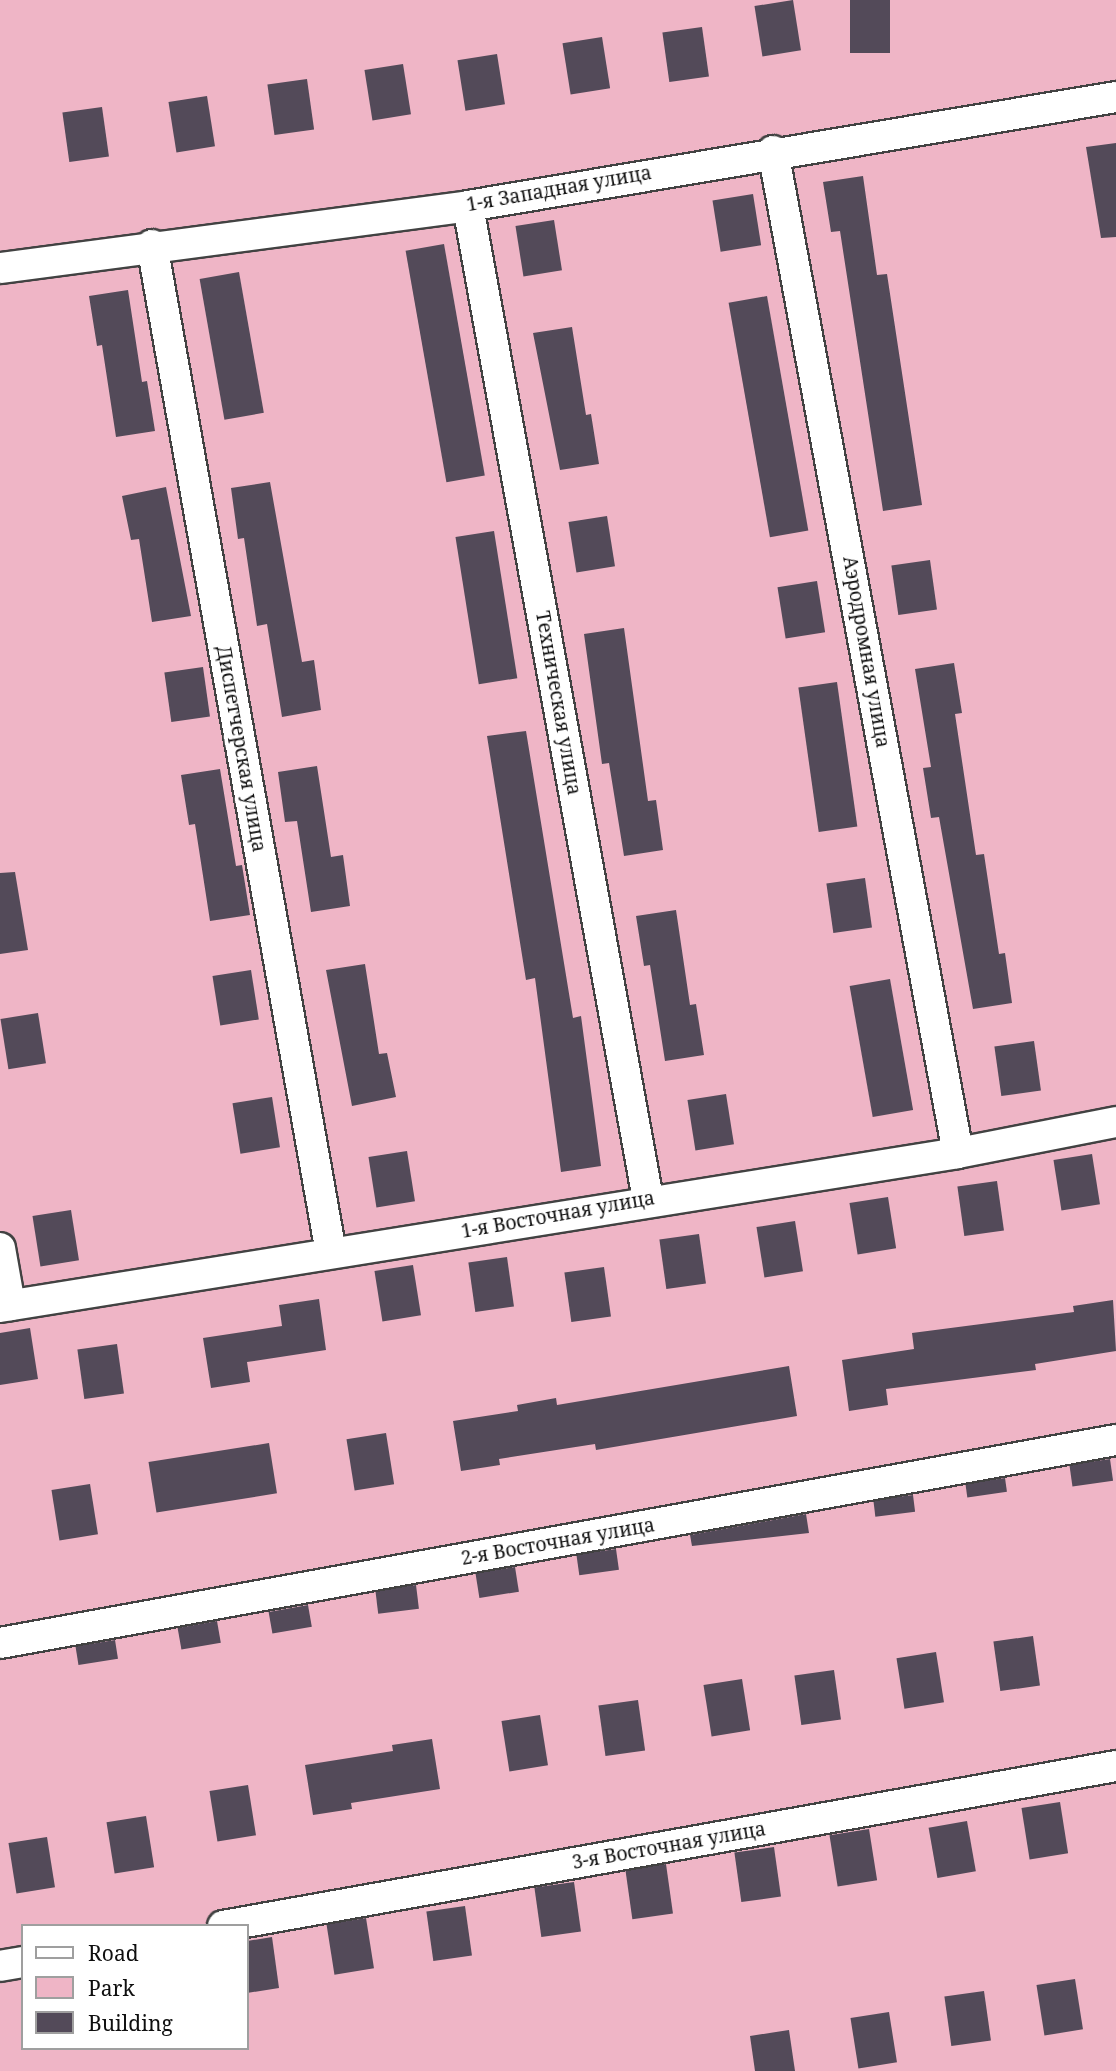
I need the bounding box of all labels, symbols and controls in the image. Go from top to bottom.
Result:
street label: 1-я Западная улица [465,161,653,217]
street label: Аэродромная улица [838,554,894,750]
street label: Техническая улица [531,609,585,797]
street label: Диспетчерская улица [212,644,270,854]
street label: 1-я Восточная улица [459,1187,657,1243]
street label: 2-я Восточная улица [459,1514,657,1570]
street label: 3-я Восточная улица [570,1818,768,1874]
legend [21,1924,248,2050]
text: Road [88,1939,139,1967]
text: Park [88,1974,135,2002]
text: Building [88,2009,173,2037]

